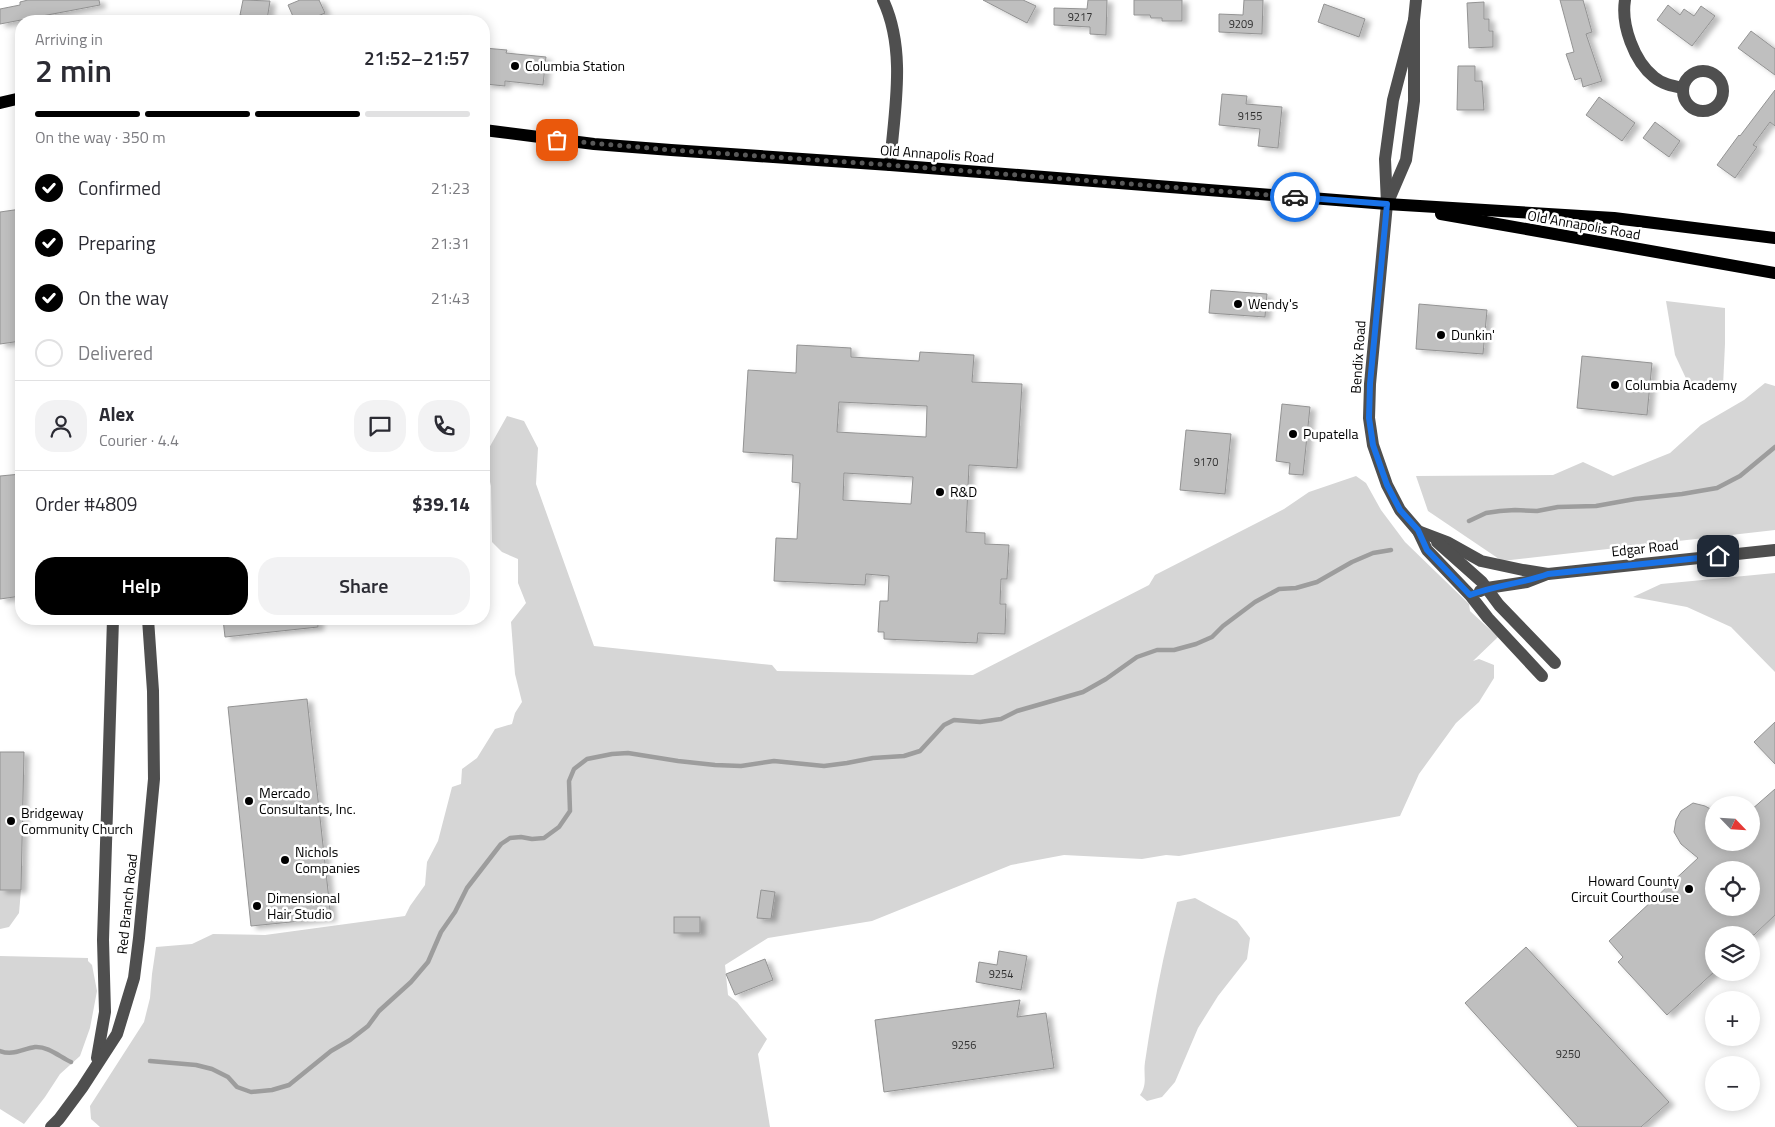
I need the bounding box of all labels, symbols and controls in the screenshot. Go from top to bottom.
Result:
house number: 9217 [1068,9,1092,25]
house number: 9209 [1229,16,1253,32]
text: Arriving in [35,27,103,51]
text: 21:52–21:57 [364,43,470,72]
text: 2 min [35,46,112,94]
place label: Columbia Station [525,55,625,76]
marker: Columbia Station [509,60,521,72]
house number: 9155 [1238,108,1262,124]
pin [536,119,578,161]
text: On the way · 350 m [35,125,166,149]
icon: bag [543,126,571,154]
street label: Old Annapolis Road [879,139,995,168]
courier [1270,172,1320,222]
text: Confirmed [78,173,161,202]
icon: check [35,174,63,202]
text: 21:23 [431,176,470,200]
icon: car [1281,183,1309,211]
street label: Old Annapolis Road [1526,204,1642,245]
text: Preparing [78,228,155,257]
icon: check [35,229,63,257]
text: 21:31 [431,231,470,255]
text: On the way [78,283,169,312]
icon: check [35,284,63,312]
text: 21:43 [431,286,470,310]
place label: Wendy's [1248,293,1298,314]
marker: Wendy's [1232,298,1244,310]
street label: Bendix Road [1344,320,1371,394]
place label: Dunkin' [1451,324,1495,345]
marker: Dunkin' [1435,329,1447,341]
text: Delivered [78,338,153,367]
place label: Columbia Academy [1625,374,1737,395]
marker: Columbia Academy [1609,379,1621,391]
text: Alex [99,399,134,428]
button: person [35,400,87,452]
button: chat [354,400,406,452]
button: phone [418,400,470,452]
place label: Pupatella [1303,423,1359,444]
text: Courier · 4.4 [99,428,179,452]
marker: Pupatella [1287,428,1299,440]
house number: 9170 [1194,454,1218,470]
place label: R&D [950,481,977,502]
marker: R&D [934,486,946,498]
text: Order #4809 [35,489,137,518]
text: $39.14 [412,489,470,518]
street label: Edgar Road [1610,534,1680,561]
pin [1697,535,1739,577]
icon: home [1704,542,1732,570]
button: Help [35,557,248,615]
button: Share [258,557,470,615]
place label: Mercado Consultants, Inc. [259,782,356,819]
marker: Mercado Consultants, Inc. [243,795,255,807]
north arrow [1705,796,1760,851]
map controls [1705,796,1760,1111]
place label: Bridgeway Community Church [21,802,133,839]
marker: Bridgeway Community Church [5,815,17,827]
place label: Nichols Companies [295,841,360,878]
street label: Red Branch Road [111,853,142,955]
marker: Nichols Companies [279,854,291,866]
button: locate [1705,861,1760,916]
place label: Howard County Circuit Courthouse [1571,870,1679,907]
marker: Howard County Circuit Courthouse [1683,883,1695,895]
place label: Dimensional Hair Studio [267,887,340,924]
marker: Dimensional Hair Studio [251,900,263,912]
button: layers [1705,926,1760,981]
house number: 9254 [989,966,1013,982]
button: + [1705,991,1760,1046]
house number: 9256 [952,1037,976,1053]
house number: 9250 [1556,1046,1580,1062]
button: − [1705,1056,1760,1111]

